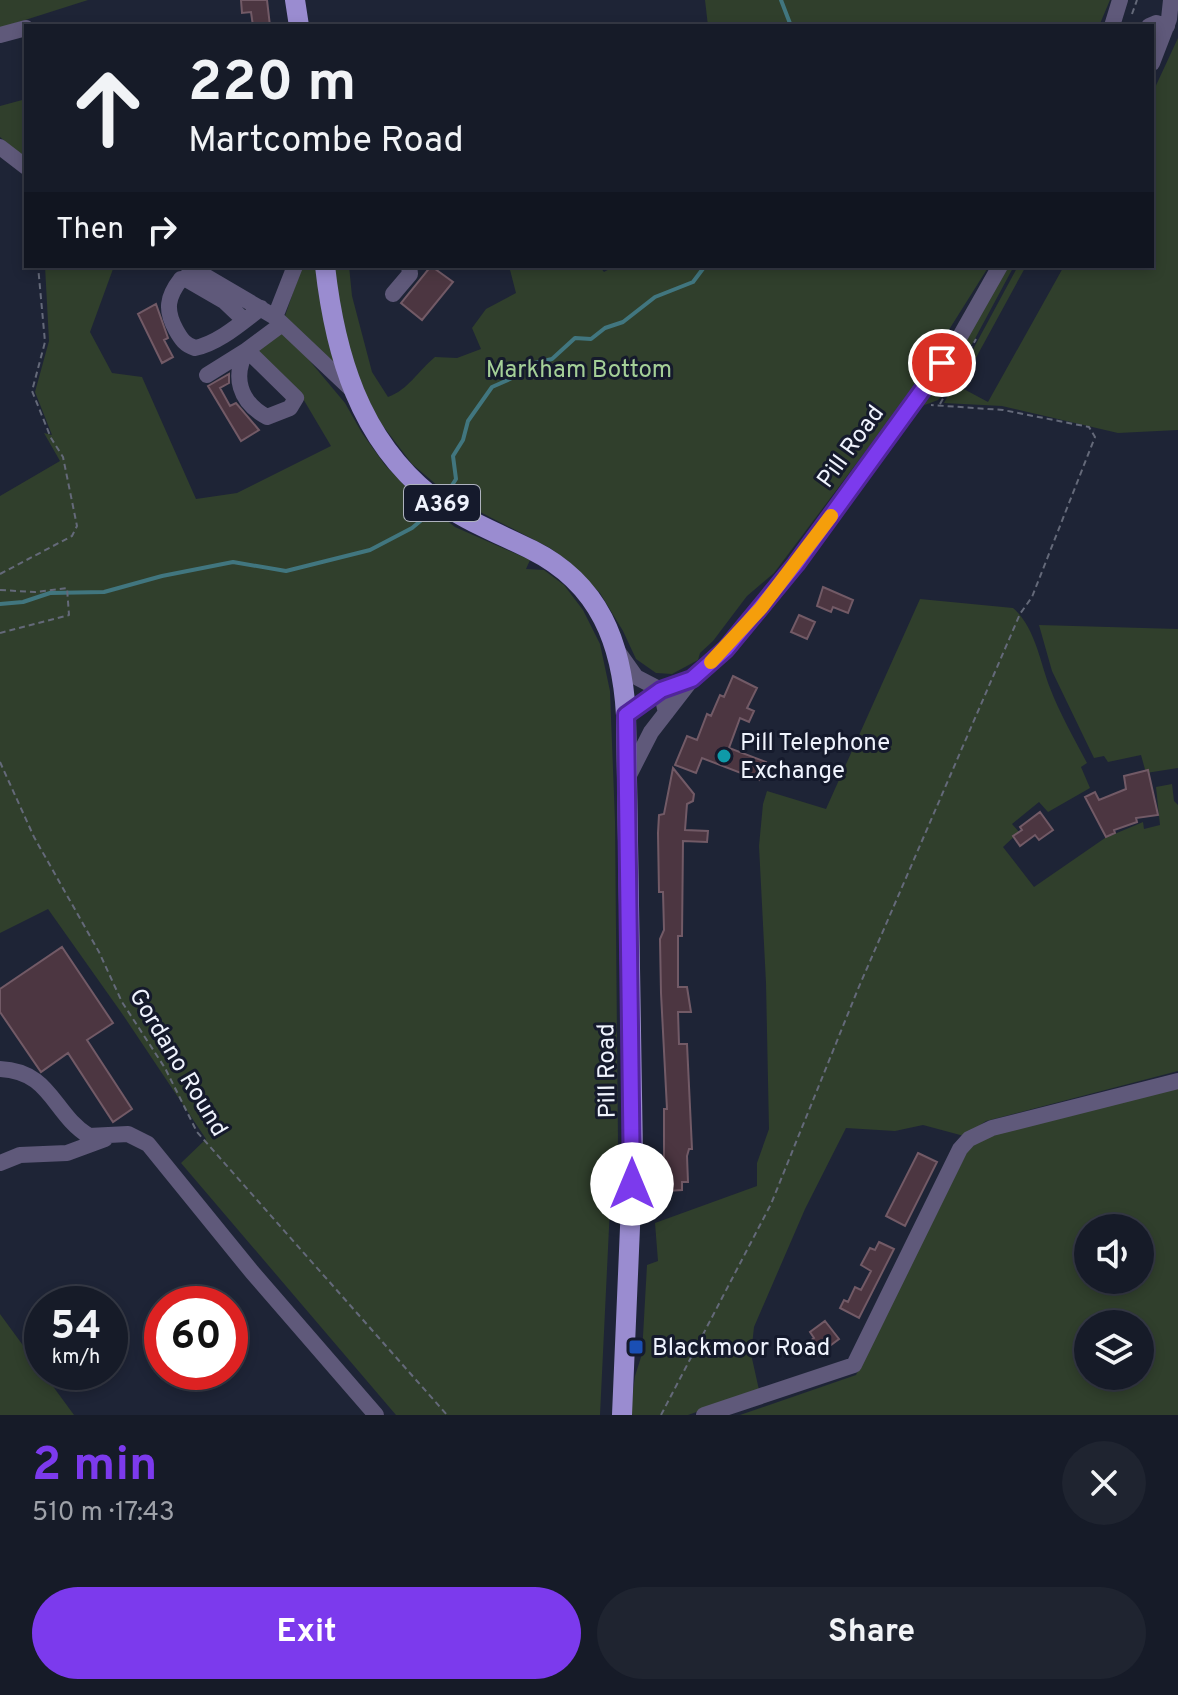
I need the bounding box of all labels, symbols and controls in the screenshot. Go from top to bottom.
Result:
text: 220 m [188,50,356,120]
icon: ahead [56,56,160,160]
text: Martcombe Road [188,119,464,165]
icon: right [140,208,184,252]
text: Then [56,212,124,249]
pin [908,329,976,397]
icon: arrive [920,341,964,385]
park label: Markham Bottom [486,356,672,386]
street label: Pill Road [812,400,892,494]
road number: A369 [404,485,480,521]
place label: Pill Telephone Exchange [740,729,890,787]
marker: Pill Telephone Exchange [715,747,733,765]
street label: Gordano Round [121,983,233,1143]
street label: Pill Road [592,1023,624,1119]
position arrow [590,1142,674,1226]
map controls [1074,1214,1154,1390]
button: sound [1074,1214,1154,1294]
speed limit sign: 60 [144,1286,248,1390]
text: 54 [51,1303,101,1353]
button: layers [1074,1310,1154,1390]
place label: Blackmoor Road [652,1334,830,1364]
marker: Blackmoor Road [627,1338,645,1356]
text: km/h [52,1345,100,1371]
text: 2 min [32,1437,157,1497]
button: close [1062,1441,1146,1525]
text: 510 m · 17:43 [32,1497,175,1530]
button: Exit [32,1587,581,1679]
button: Share [597,1587,1146,1679]

